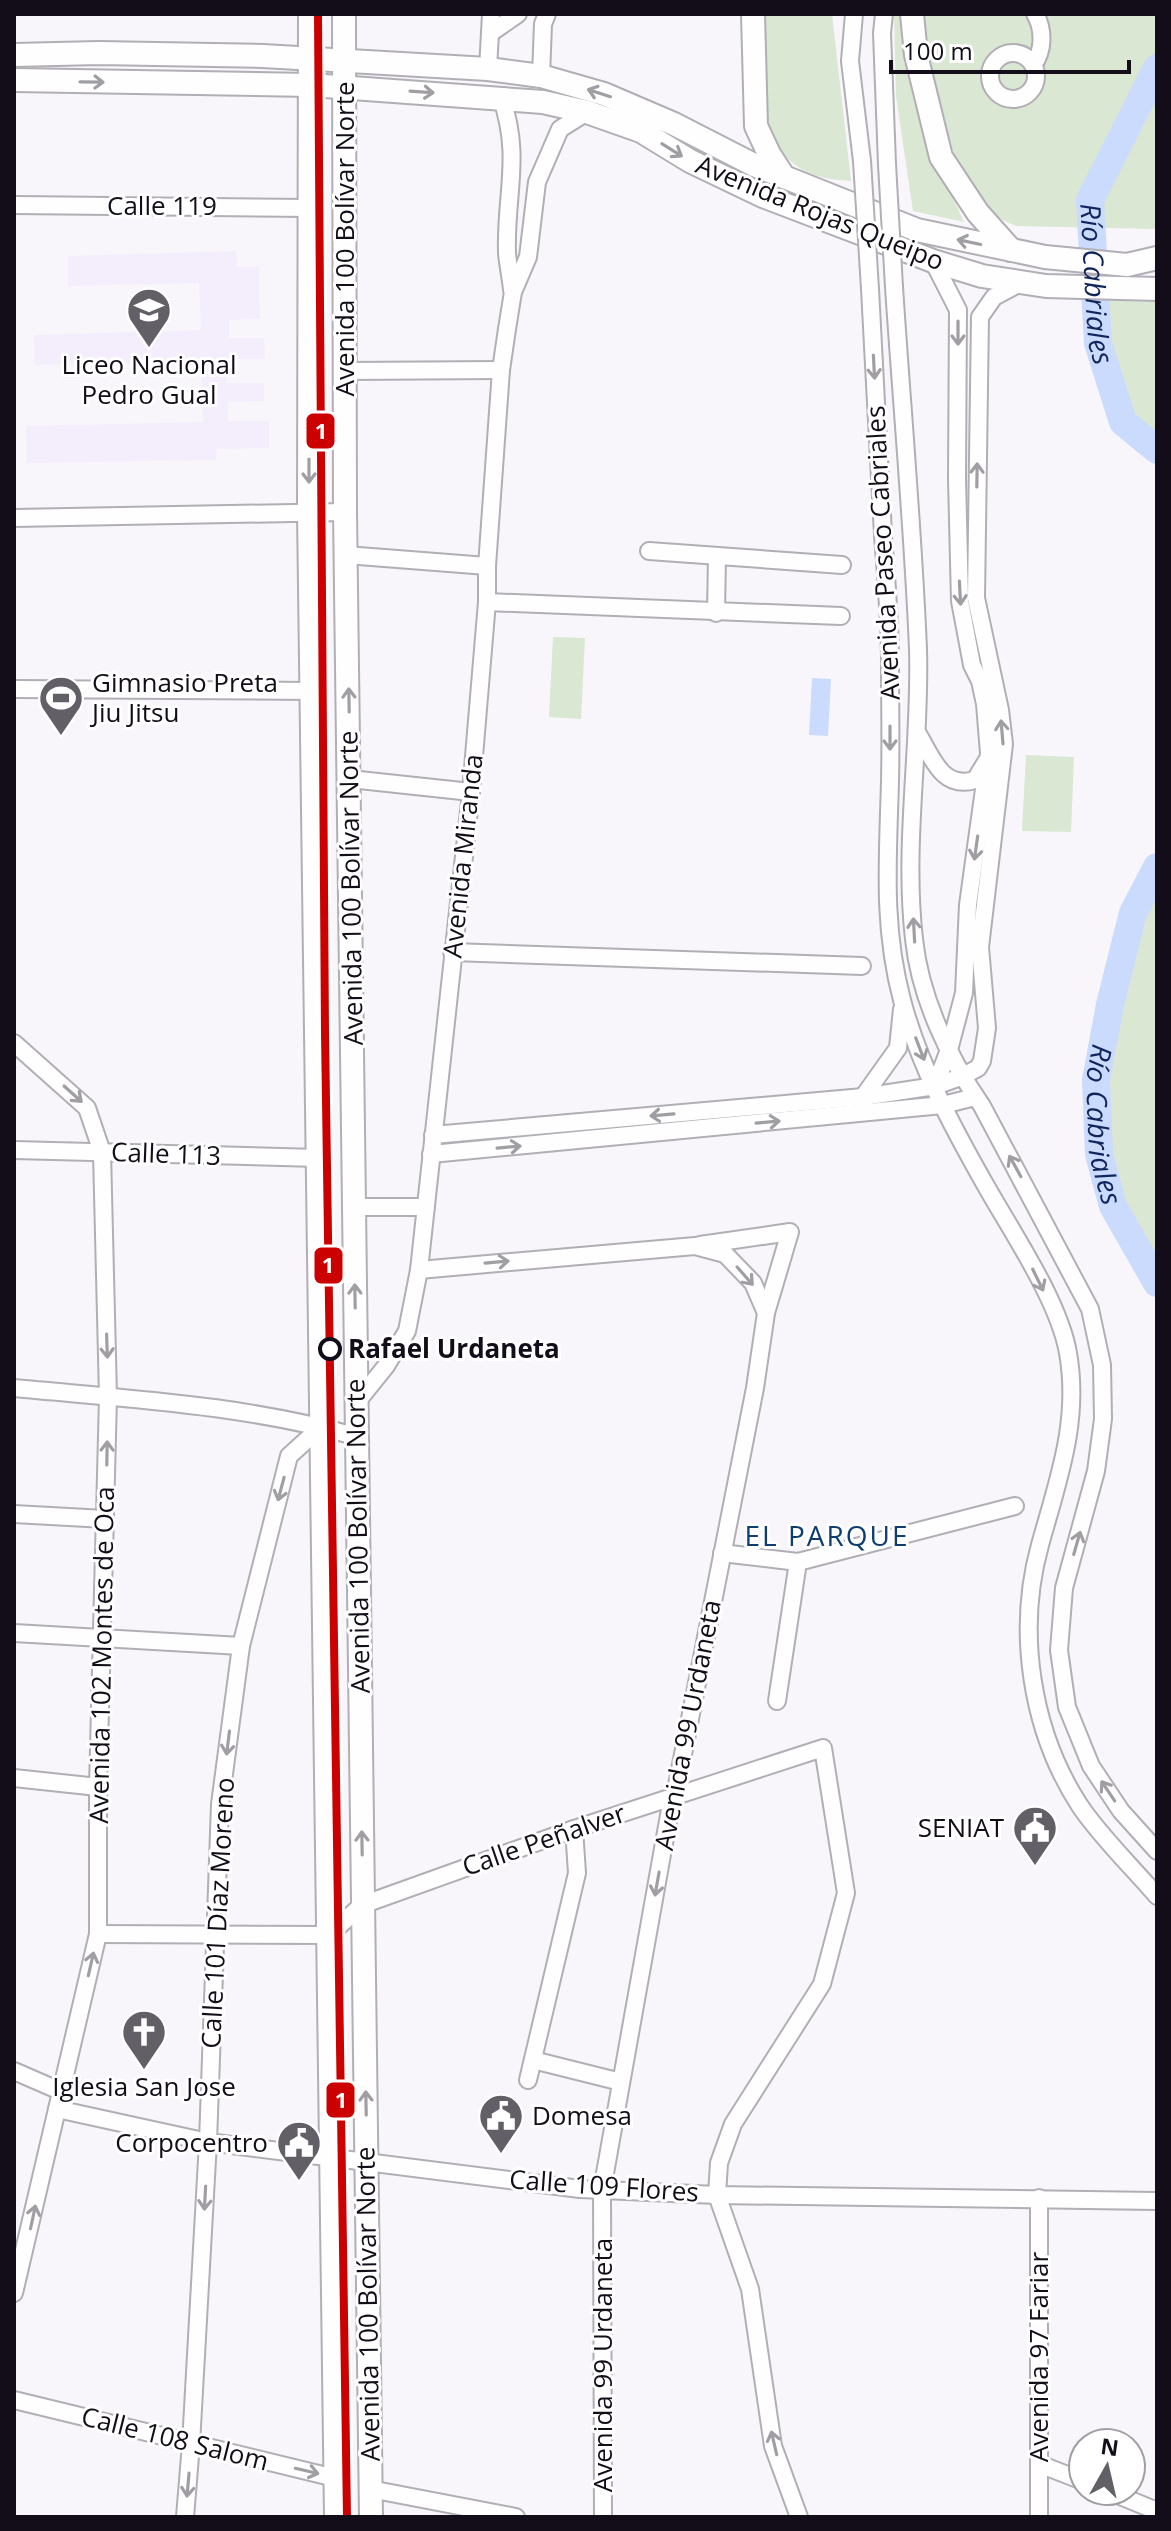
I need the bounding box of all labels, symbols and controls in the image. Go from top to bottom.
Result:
scale bar [891,24,1129,74]
text: 100 m [903,34,973,67]
one-way arrow [78,74,105,89]
street label: Avenida 100 Bolívar Norte [326,81,362,397]
one-way arrow [409,85,435,100]
one-way arrow [587,85,612,99]
one-way arrow [660,143,683,159]
street label: Avenida Rojas Queipo [691,146,950,278]
street label: Calle 119 [107,187,217,223]
water label: Río Cabriales [1072,202,1124,369]
one-way arrow [957,234,982,249]
school or university icon: Liceo Nacional Pedro Gual [125,286,173,349]
one-way arrow [950,319,966,346]
place label: Liceo Nacional Pedro Gual [61,346,237,412]
one-way arrow [867,353,882,380]
street label: Avenida Paseo Cabriales [856,405,908,701]
line badge: 1 [305,412,336,450]
text: 1 [315,415,327,445]
one-way arrow [301,457,317,484]
one-way arrow [969,462,985,489]
one-way arrow [953,579,968,606]
place label: Gimnasio Preta Jiu Jitsu [89,664,278,730]
sports icon: Gimnasio Preta Jiu Jitsu [37,674,85,737]
one-way arrow [341,687,356,714]
one-way arrow [995,719,1010,746]
one-way arrow [882,724,898,751]
street label: Avenida 100 Bolívar Norte [329,730,371,1046]
street label: Avenida Miranda [433,752,491,960]
one-way arrow [968,835,983,860]
one-way arrow [906,917,921,944]
one-way arrow [914,1036,928,1061]
water label: Río Cabriales [1078,1041,1132,1209]
one-way arrow [62,1085,82,1103]
one-way arrow [649,1108,676,1123]
one-way arrow [754,1114,781,1129]
street label: Calle 113 [110,1133,222,1173]
one-way arrow [495,1139,522,1154]
one-way arrow [1006,1155,1022,1179]
line badge: 1 [313,1246,344,1285]
text: 1 [322,1249,334,1279]
one-way arrow [483,1255,510,1270]
one-way arrow [736,1266,754,1286]
one-way arrow [1031,1268,1046,1292]
one-way arrow [348,1283,363,1310]
place label: Rafael Urdaneta [348,1330,560,1366]
one-way arrow [99,1332,114,1359]
marker: Rafael Urdaneta [319,1338,341,1360]
street label: Avenida 100 Bolívar Norte [336,1378,378,1694]
one-way arrow [99,1440,115,1467]
one-way arrow [272,1475,287,1501]
street label: Avenida 102 Montes de Oca [80,1486,122,1824]
district label: EL PARQUE [744,1516,910,1554]
one-way arrow [1070,1531,1085,1557]
street label: Avenida 99 Urdaneta [645,1597,729,1853]
one-way arrow [220,1730,235,1755]
street label: Calle 101 Díaz Moreno [192,1777,242,2049]
one-way arrow [1099,1781,1116,1803]
street label: Calle Peñalver [457,1794,631,1884]
public building icon: SENIAT [1011,1804,1059,1867]
place label: SENIAT [918,1809,1005,1845]
one-way arrow [354,1830,370,1857]
one-way arrow [648,1871,663,1896]
one-way arrow [84,1951,99,1977]
church icon: Iglesia San Jose [120,2008,168,2071]
place label: Iglesia San Jose [52,2068,236,2104]
line badge: 1 [325,2081,356,2119]
text: 1 [335,2084,347,2114]
one-way arrow [358,2090,373,2117]
public building icon: Domesa [477,2092,525,2155]
place label: Domesa [532,2097,632,2133]
public building icon: Corpocentro [275,2119,323,2182]
place label: Corpocentro [115,2124,268,2160]
street label: Avenida 100 Bolívar Norte [346,2146,388,2462]
street label: Calle 109 Flores [508,2160,700,2210]
one-way arrow [197,2184,212,2211]
one-way arrow [26,2205,41,2231]
street label: Avenida 99 Urdaneta [584,2238,620,2492]
street label: Avenida 97 Fariar [1020,2251,1056,2462]
street label: Calle 108 Salom [78,2397,273,2479]
north arrow [1067,2427,1147,2507]
text: N [1099,2430,1121,2462]
one-way arrow [766,2431,781,2457]
one-way arrow [294,2465,320,2480]
one-way arrow [180,2471,195,2498]

